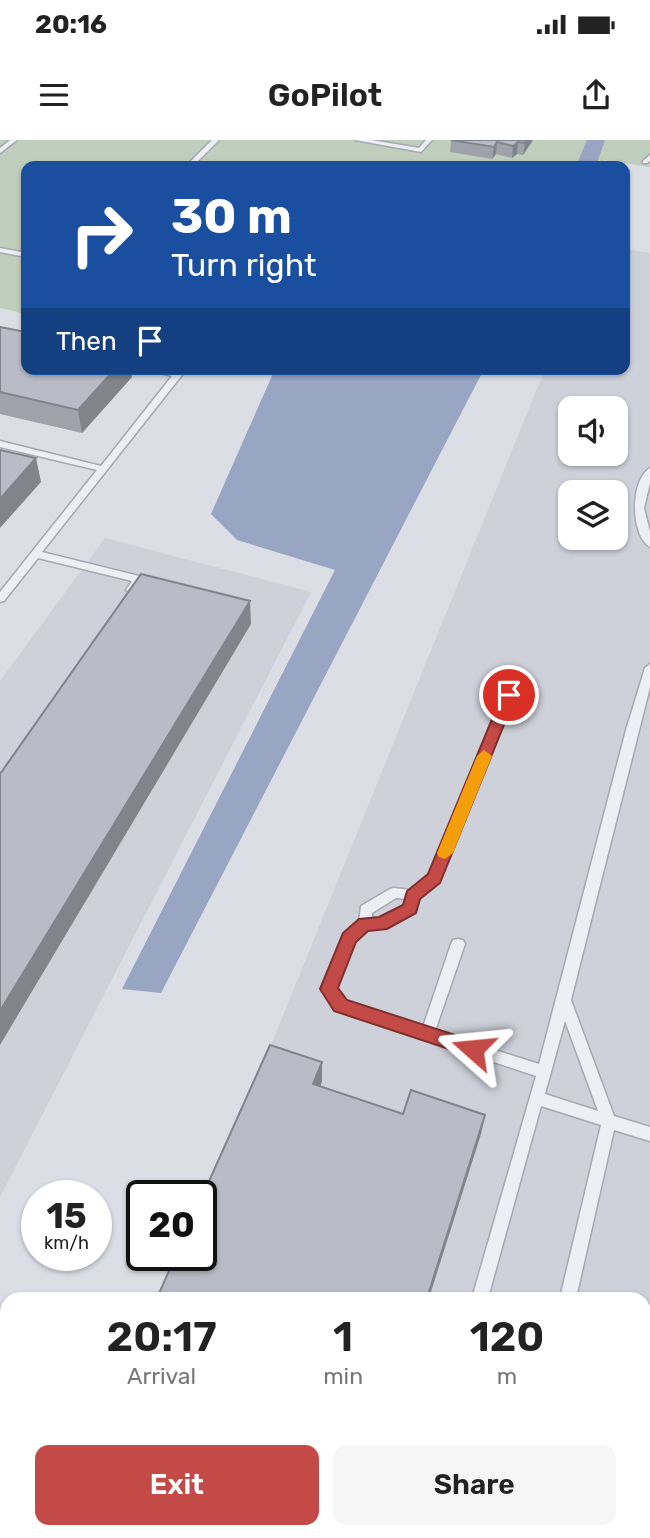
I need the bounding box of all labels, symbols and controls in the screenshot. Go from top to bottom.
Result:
text: 20:16 [35,9,107,40]
icon: menu [35,76,73,114]
text: GoPilot [268,76,382,114]
icon: share [577,76,615,114]
text: 30 m [171,187,292,245]
icon: right [56,189,147,280]
text: Turn right [171,246,316,284]
icon: arrive [131,322,169,360]
text: Then [56,326,117,357]
map controls [558,396,628,550]
button: sound [558,396,628,466]
button: layers [558,480,628,550]
pin [479,665,539,725]
icon: arrive [490,676,528,714]
position arrow [436,1012,510,1086]
speed limit sign: 20 [126,1180,217,1271]
text: 15 [46,1195,87,1237]
text: km/h [44,1232,89,1254]
text: 20:17 [107,1312,217,1362]
text: 1 [333,1312,353,1362]
text: 120 [470,1312,544,1362]
text: Arrival [127,1362,196,1390]
text: min [323,1362,363,1390]
text: m [497,1362,517,1390]
button: Exit [35,1445,319,1525]
button: Share [333,1445,616,1525]

